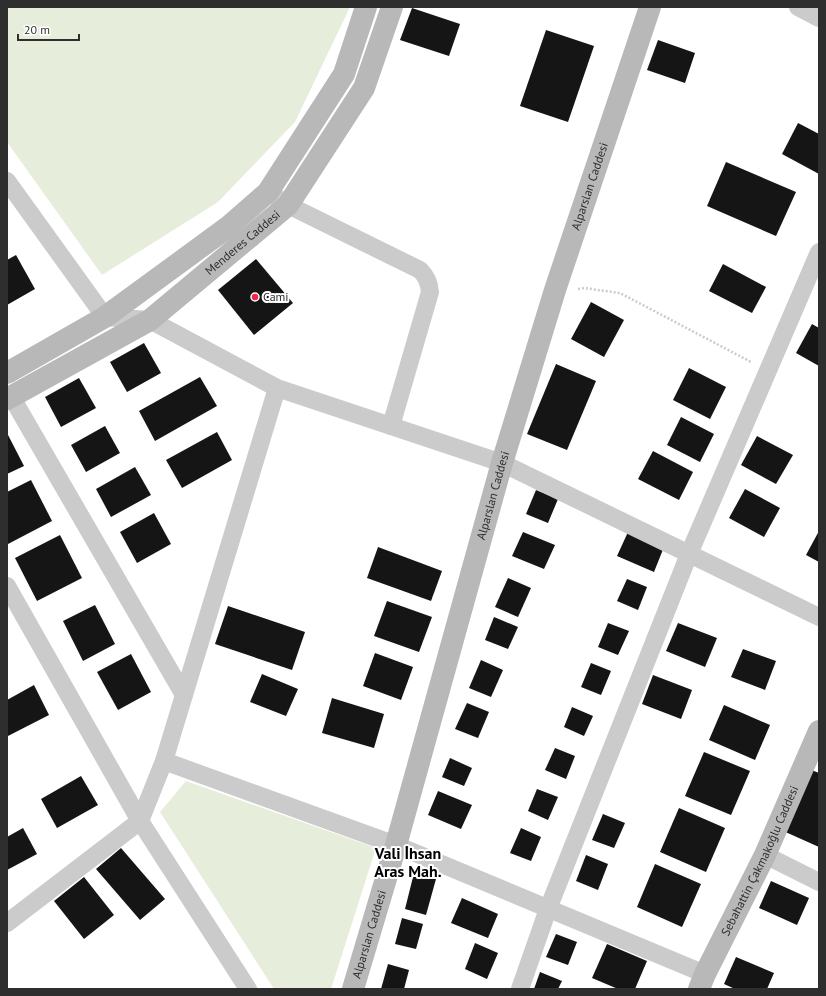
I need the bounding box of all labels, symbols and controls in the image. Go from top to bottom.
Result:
scale bar [18,16,79,42]
text: 20 m [24,22,50,37]
street label: Alparslan Caddesi [568,140,611,232]
street label: Menderes Caddesi [202,207,283,278]
place label: Cami [263,289,289,304]
marker: Cami [250,292,260,302]
street label: Alparslan Caddesi [473,449,512,541]
street label: Sebahattin Çakmakoğlu Caddesi [718,783,801,938]
district label: Vali İhsan Aras Mah. [374,843,442,881]
street label: Alparslan Caddesi [349,888,389,980]

